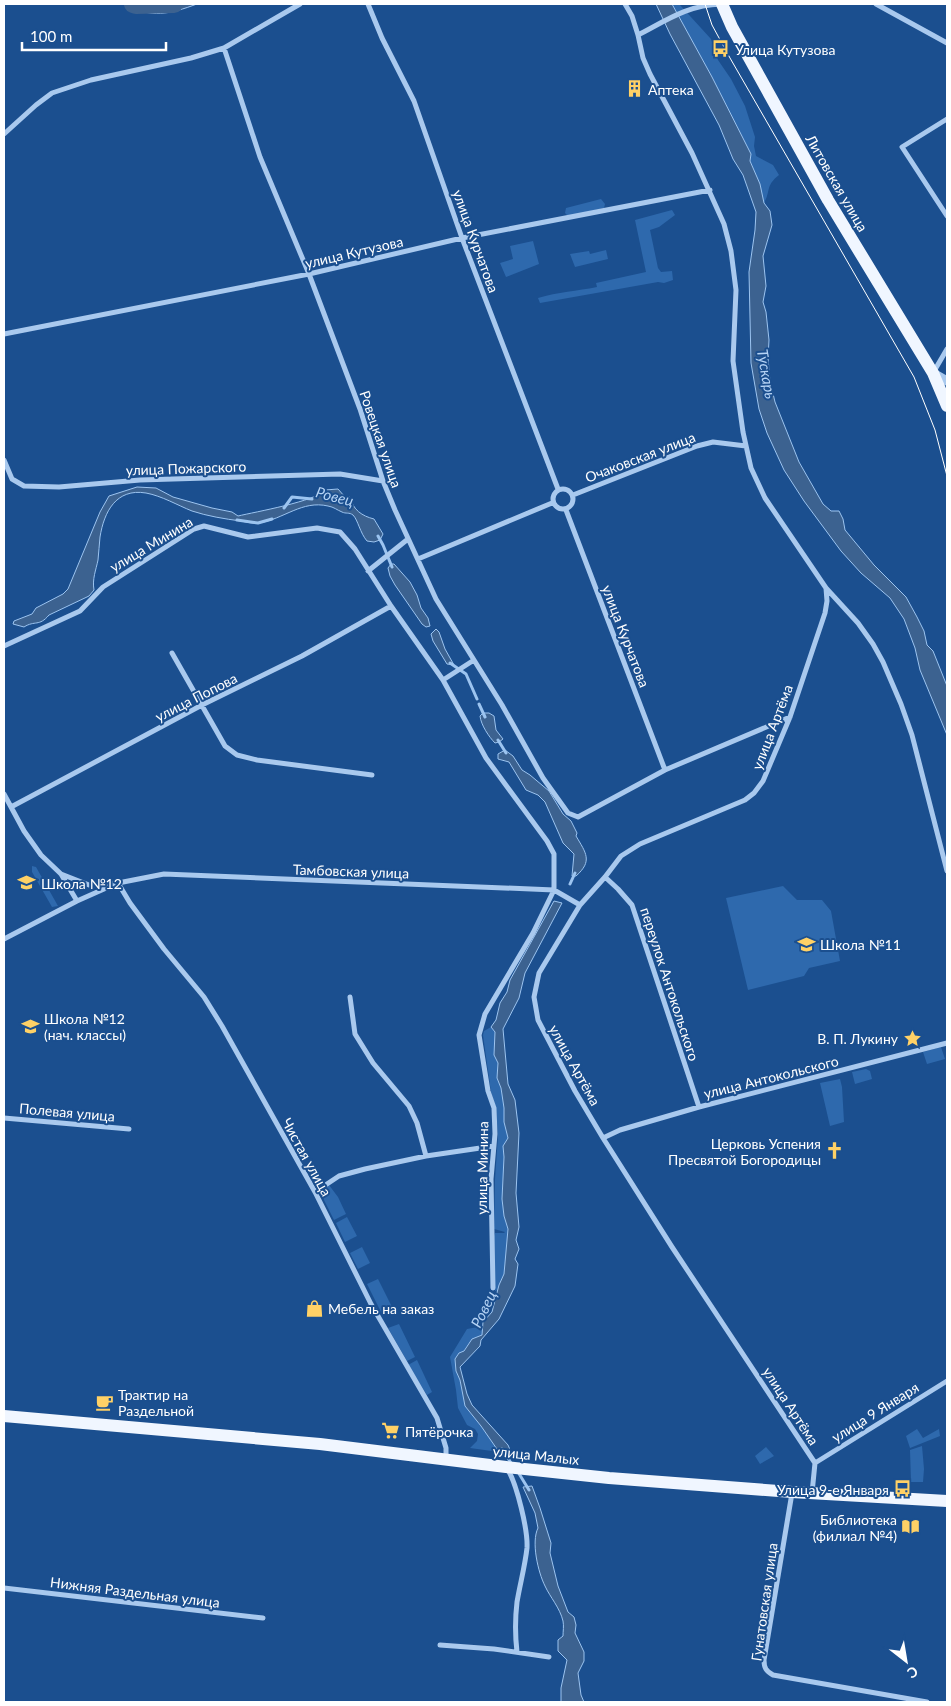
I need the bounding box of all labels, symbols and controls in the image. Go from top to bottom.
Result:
scale bar [22,20,166,52]
text: 100 m [30,27,72,45]
bus stop icon: Улица Кутузова [711,39,731,59]
place label: Улица Кутузова [735,41,835,58]
building icon: Аптека [624,79,644,99]
place label: Аптека [648,81,694,98]
street label: Литовская улица [802,131,872,235]
street label: улица Курчатова [450,187,502,295]
street label: улица Кутузова [303,232,405,272]
water label: Тускарь [754,348,780,400]
street label: Ровецкая улица [356,388,406,490]
street label: Очаковская улица [582,428,698,486]
street label: улица Пожарского [126,457,246,479]
water label: Ровец [314,482,356,510]
street label: улица Минина [107,513,196,575]
street label: улица Курчатова [599,582,653,690]
street label: улица Попова [152,669,240,725]
street label: улица Артёма [748,682,796,772]
street label: Тамбовская улица [293,860,409,882]
school or university icon: Школа №12 [17,873,37,893]
place label: Школа №12 [41,875,122,892]
street label: переулок Антокольского [637,905,703,1063]
school or university icon: Школа №11 [796,934,816,954]
place label: Школа №11 [820,936,901,953]
place label: Школа №12 (нач. классы) [44,1010,126,1043]
school or university icon: Школа №12 (нач. классы) [20,1016,40,1036]
street label: улица Артёма [546,1022,604,1108]
place icon: В. П. Лукину [902,1028,922,1048]
place label: В. П. Лукину [817,1030,899,1047]
street label: улица Антокольского [702,1052,840,1102]
street label: Полевая улица [18,1099,116,1125]
street label: Чистая улица [279,1115,335,1199]
street label: улица Минина [473,1121,491,1215]
place label: Церковь Успения Пресвятой Богородицы [668,1135,821,1168]
church icon: Церковь Успения Пресвятой Богородицы [825,1141,845,1161]
water label: Ровец [466,1288,500,1330]
shop icon: Мебель на заказ [304,1298,324,1318]
place label: Мебель на заказ [328,1300,434,1317]
street label: улица Артёма [759,1364,823,1448]
street label: улица 9 Января [828,1379,922,1445]
place label: Трактир на Раздельной [118,1386,194,1419]
cafe icon: Трактир на Раздельной [94,1392,114,1412]
supermarket icon: Пятёрочка [381,1421,401,1441]
place label: Пятёрочка [405,1423,473,1440]
street label: улица Малых [492,1442,580,1468]
bus stop icon: Улица 9-е Января [893,1479,913,1499]
place label: Улица 9-е Января [777,1481,889,1498]
place label: Библиотека (филиал №4) [813,1511,897,1544]
library icon: Библиотека (филиал №4) [901,1517,921,1537]
street label: Гунатовская улица [747,1542,781,1662]
street label: Нижняя Раздельная улица [49,1573,221,1611]
north arrow [881,1636,931,1686]
text: С [904,1663,921,1683]

